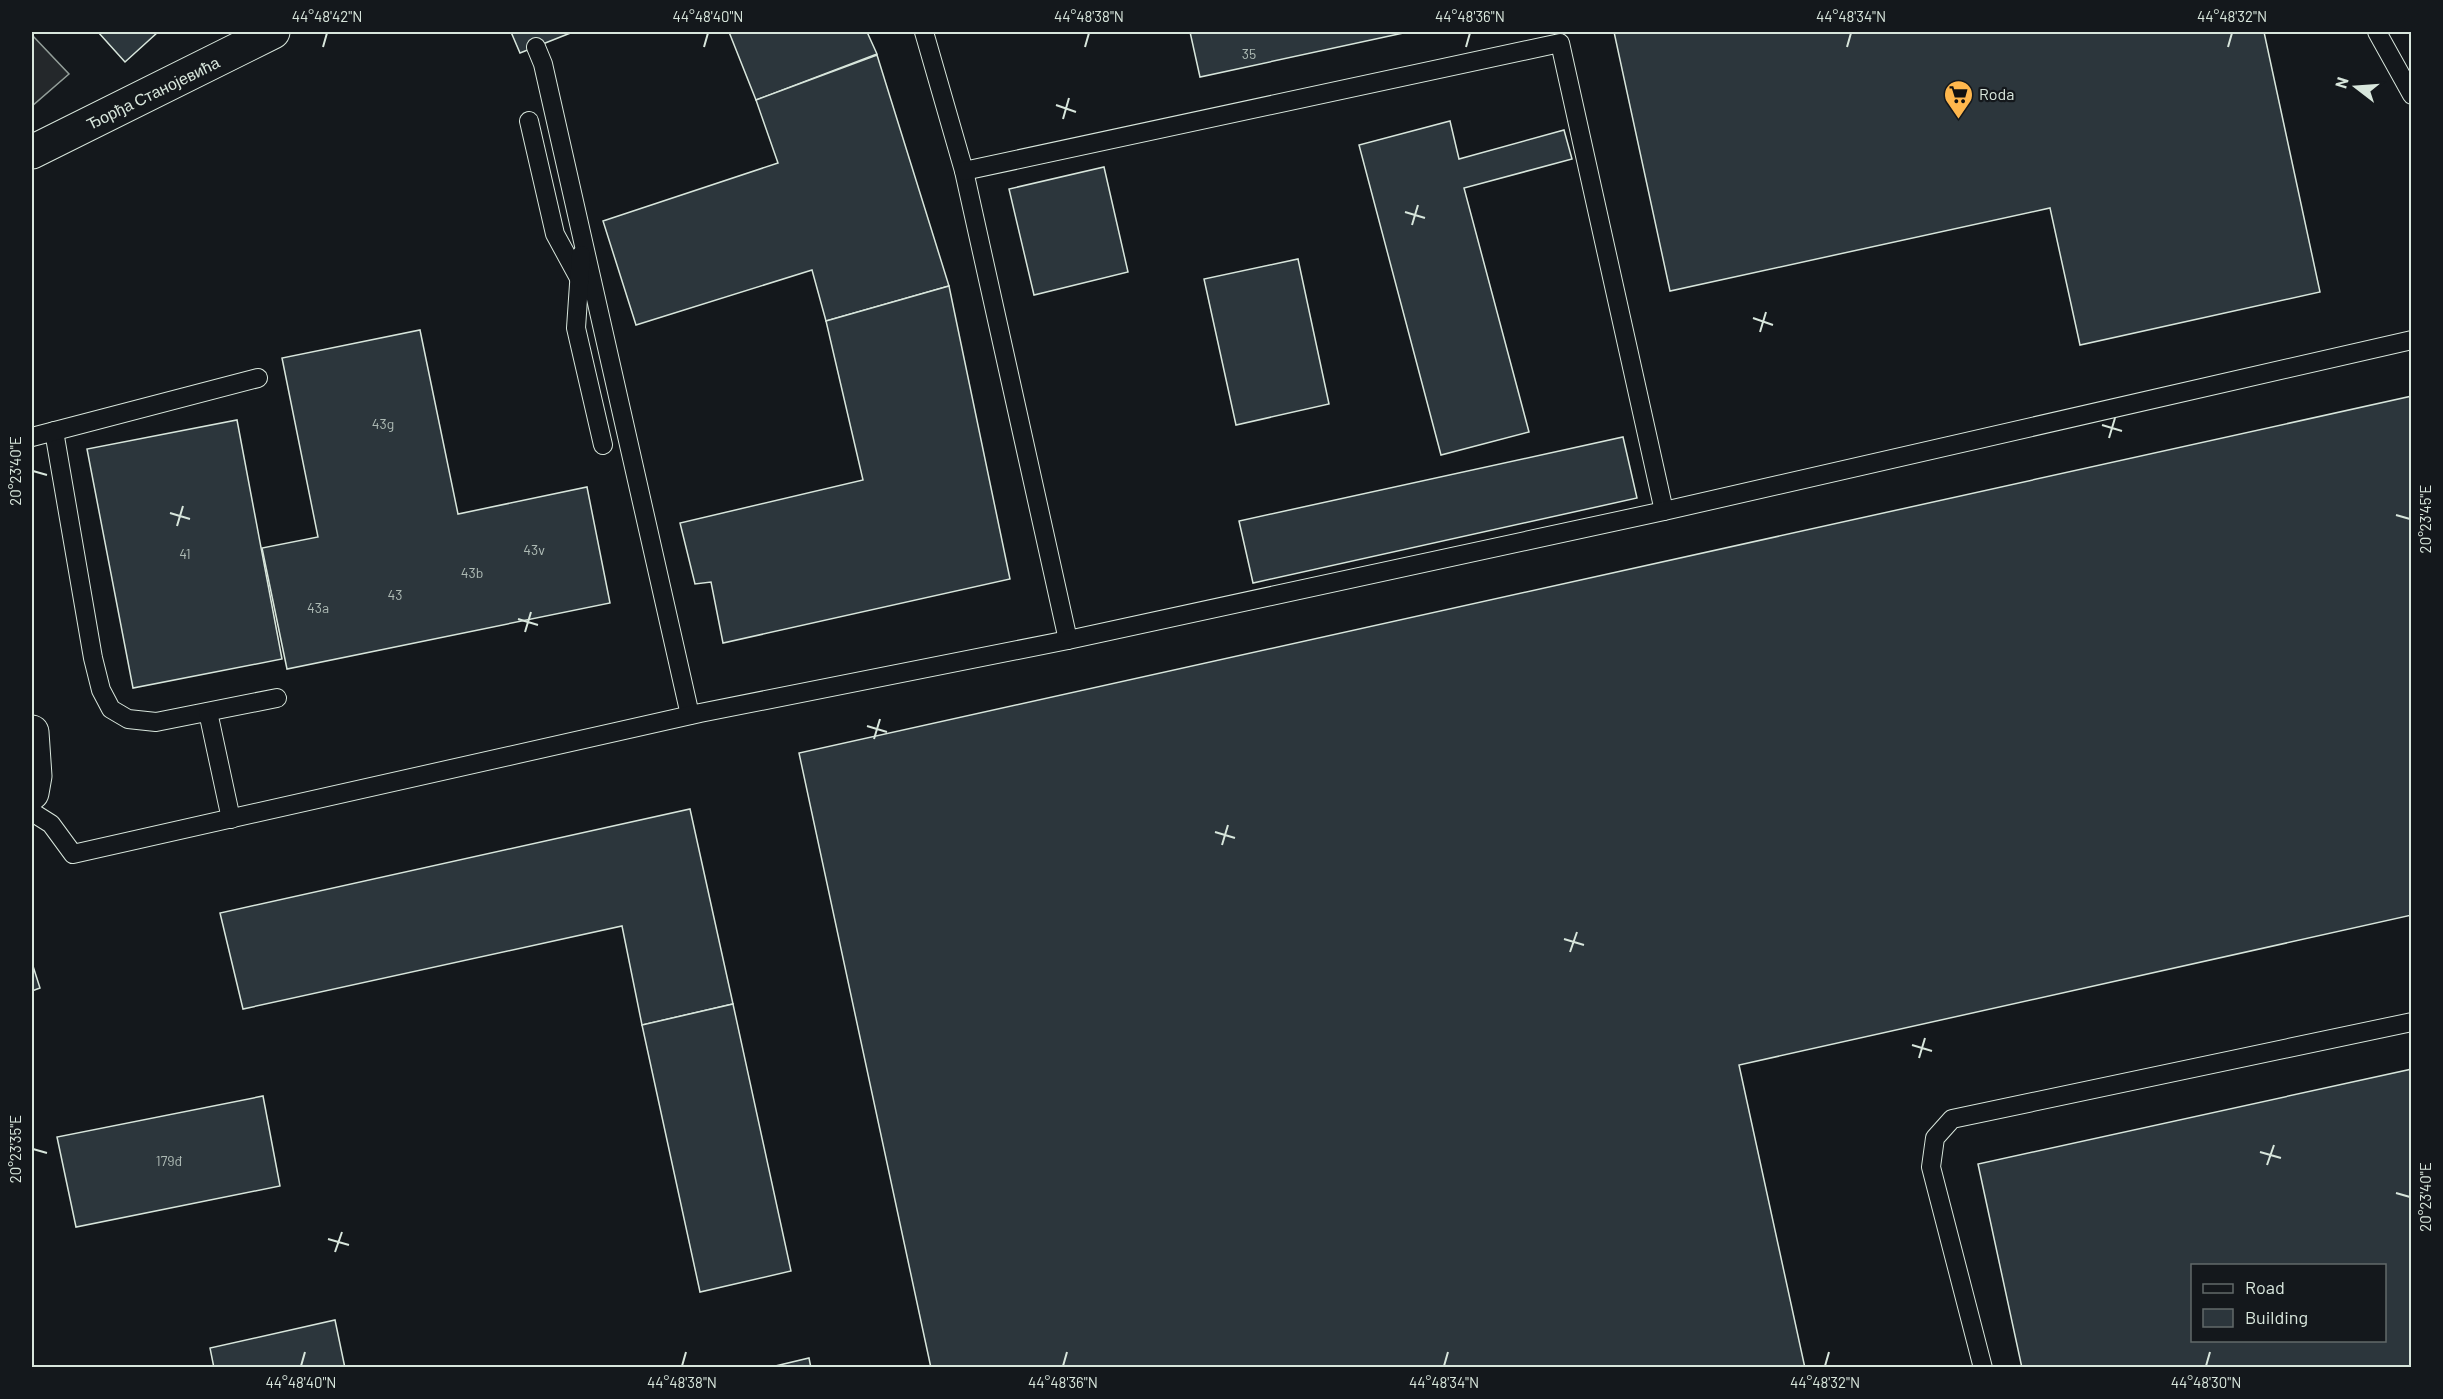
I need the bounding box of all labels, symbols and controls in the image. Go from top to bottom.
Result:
text: 44°48'42"N [292,7,362,25]
text: 44°48'40"N [673,7,744,25]
text: 44°48'38"N [1054,7,1124,25]
text: 44°48'36"N [1435,7,1505,25]
text: 44°48'34"N [1816,7,1886,25]
text: 44°48'32"N [2197,7,2267,25]
house number: 35 [1242,45,1256,62]
street label: Ђорђа Станојевића [83,52,222,133]
north arrow [2326,57,2386,117]
text: N [2331,75,2352,90]
supermarket icon: Roda [1942,78,1974,120]
place label: Roda [1979,84,2014,103]
house number: 43g [372,415,394,432]
text: 20°23'40"E [6,436,24,506]
text: 20°23'45"E [2416,485,2434,553]
house number: 43v [523,541,545,558]
house number: 41 [179,545,191,562]
house number: 43b [461,564,483,581]
house number: 43 [388,586,402,603]
house number: 43a [307,599,329,616]
text: 20°23'35"E [6,1115,24,1183]
house number: 179đ [156,1152,183,1169]
text: 20°23'40"E [2416,1162,2434,1232]
legend [2191,1264,2386,1342]
text: Road [2245,1276,2285,1298]
text: Building [2245,1306,2308,1328]
text: 44°48'40"N [266,1373,337,1391]
text: 44°48'38"N [647,1373,717,1391]
text: 44°48'36"N [1028,1373,1098,1391]
text: 44°48'34"N [1409,1373,1479,1391]
text: 44°48'32"N [1790,1373,1860,1391]
text: 44°48'30"N [2171,1373,2241,1391]

